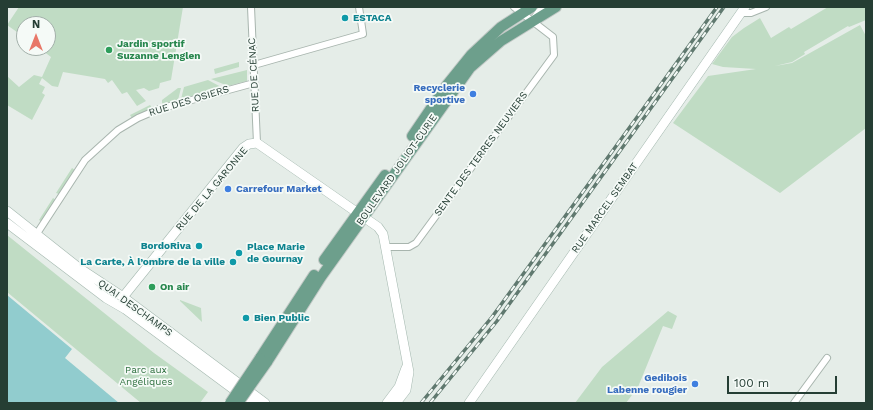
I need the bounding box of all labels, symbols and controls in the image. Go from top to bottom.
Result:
place label: ESTACA [353,12,391,24]
marker: ESTACA [340,13,350,23]
north arrow [16,16,56,56]
text: N [32,18,40,31]
place label: Jardin sportif Suzanne Lenglen [117,38,200,62]
street label: RUE DE CÉNAC [246,38,262,112]
marker: Jardin sportif Suzanne Lenglen [104,45,114,55]
place label: Recyclerie sportive [414,82,465,106]
street label: RUE DES OSIERS [147,83,231,119]
street label: SENTE DES TERRES NEUVIERS [432,89,530,219]
marker: Recyclerie sportive [468,89,478,99]
street label: BOULEVARD JOLIOT-CURIE [354,112,440,228]
street label: RUE DE LA GARONNE [174,145,250,233]
street label: RUE MARCEL SEMBAT [569,161,641,255]
place label: Carrefour Market [236,183,322,195]
marker: Carrefour Market [223,184,233,194]
place label: BordoRiva [141,240,191,252]
marker: BordoRiva [194,241,204,251]
place label: Place Marie de Gournay [247,241,305,264]
marker: Place Marie de Gournay [234,248,244,258]
place label: La Carte, À l’ombre de la ville [80,256,225,268]
marker: La Carte, À l’ombre de la ville [228,257,238,267]
street label: QUAI DESCHAMPS [95,277,175,339]
place label: On air [160,281,189,293]
marker: On air [147,282,157,292]
place label: Bien Public [254,312,310,324]
marker: Bien Public [241,313,251,323]
park label: Parc aux Angéliques [119,364,173,388]
scale bar [729,368,839,394]
place label: Gedibois Labenne rougier [607,372,687,396]
text: 100 m [734,376,769,390]
marker: Gedibois Labenne rougier [690,379,700,389]

